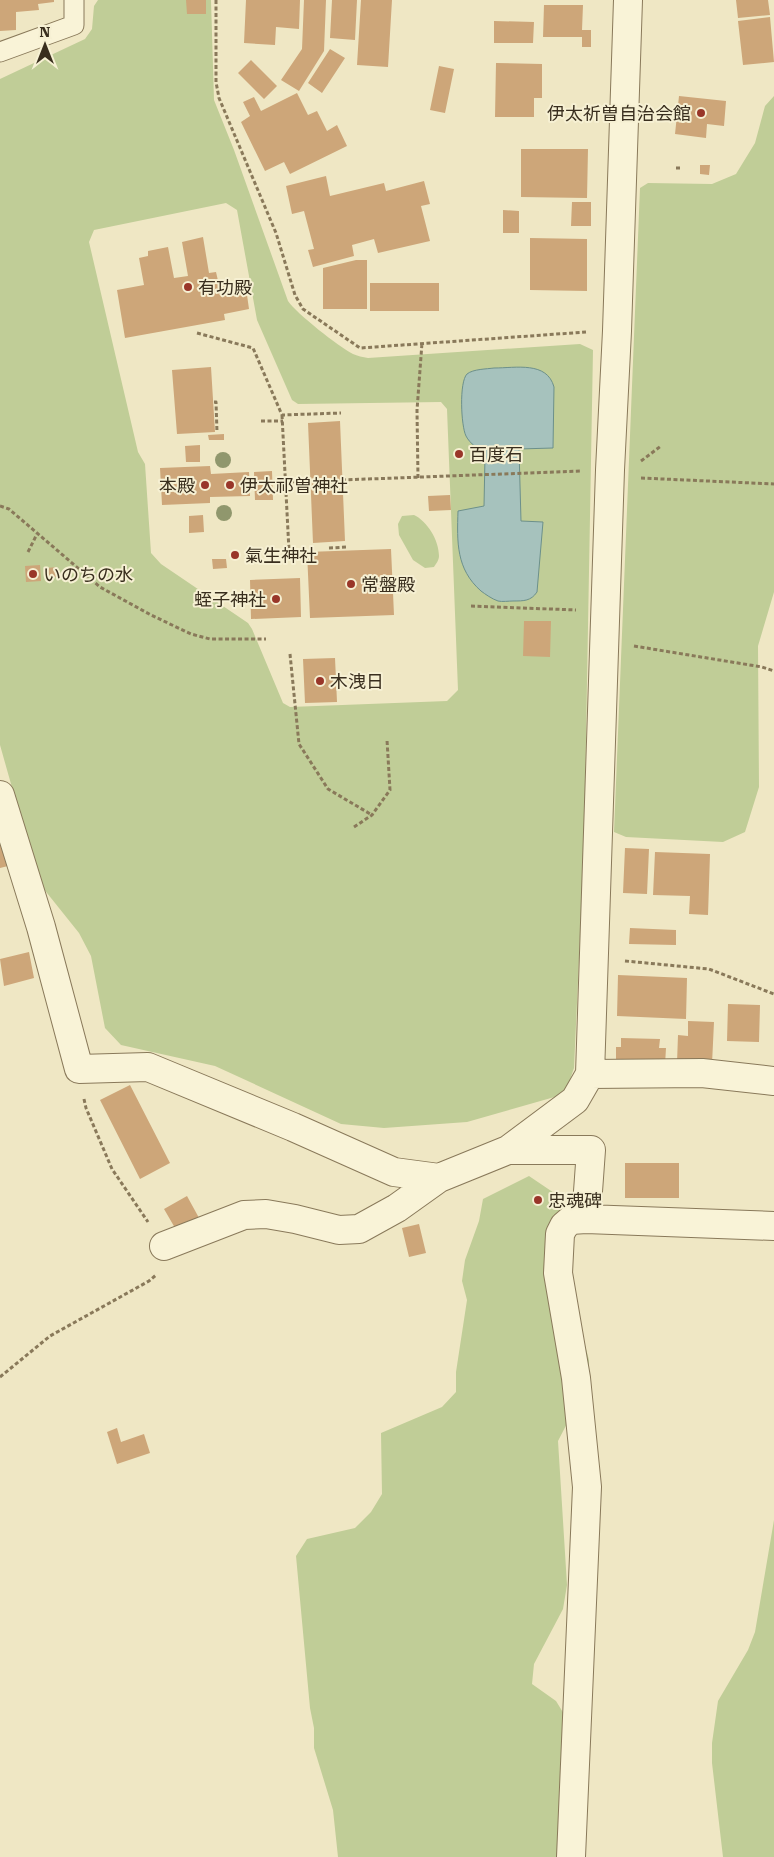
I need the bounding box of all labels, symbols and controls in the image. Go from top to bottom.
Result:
north arrow [20,20,70,70]
text: N [40,24,51,40]
place label: 伊太祈曽自治会館 [547,103,691,124]
marker: 伊太祈曽自治会館 [695,107,707,119]
place label: 有功殿 [198,277,252,298]
marker: 有功殿 [182,281,194,293]
place label: 百度石 [469,444,523,465]
marker: 百度石 [453,448,465,460]
place label: 本殿 [159,475,195,496]
place label: 伊太祁曽神社 [240,475,348,496]
marker: 本殿 [199,479,211,491]
marker: 伊太祁曽神社 [224,479,236,491]
place label: 氣生神社 [245,545,317,566]
marker: 氣生神社 [229,549,241,561]
place label: いのちの水 [43,564,133,585]
marker: いのちの水 [27,568,39,580]
place label: 常盤殿 [361,574,415,595]
marker: 常盤殿 [345,578,357,590]
place label: 蛭子神社 [194,589,266,610]
marker: 蛭子神社 [270,593,282,605]
place label: 木洩日 [330,671,384,692]
marker: 木洩日 [314,675,326,687]
place label: 忠魂碑 [548,1190,602,1211]
marker: 忠魂碑 [532,1194,544,1206]

